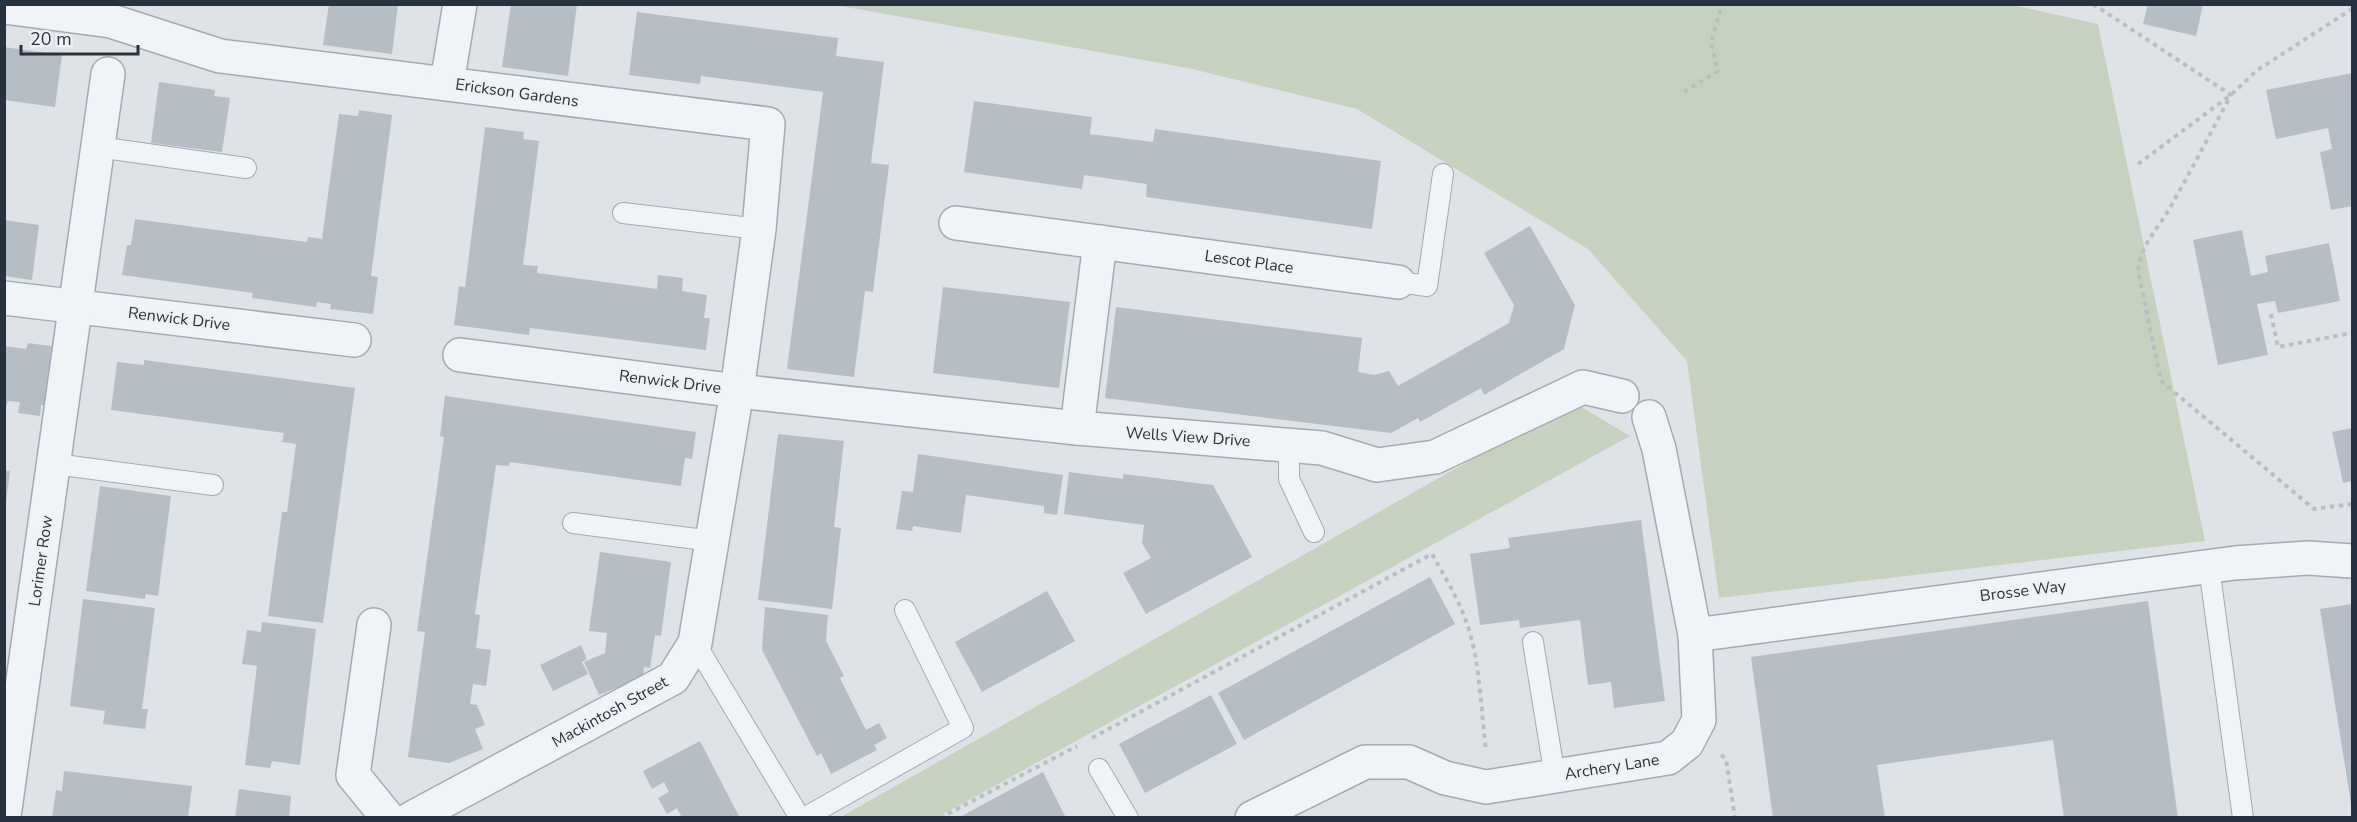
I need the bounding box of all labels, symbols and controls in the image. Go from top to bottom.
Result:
scale bar [21,18,138,56]
text: 20 m [30,27,72,51]
street label: Erickson Gardens [454,73,580,113]
street label: Lescot Place [1203,245,1295,279]
street label: Renwick Drive [127,302,231,336]
street label: Renwick Drive [618,365,722,399]
street label: Wells View Drive [1125,422,1251,452]
street label: Lorimer Row [24,514,58,608]
street label: Brosse Way [1979,575,2068,607]
street label: Mackintosh Street [548,671,672,753]
street label: Archery Lane [1563,749,1661,785]

